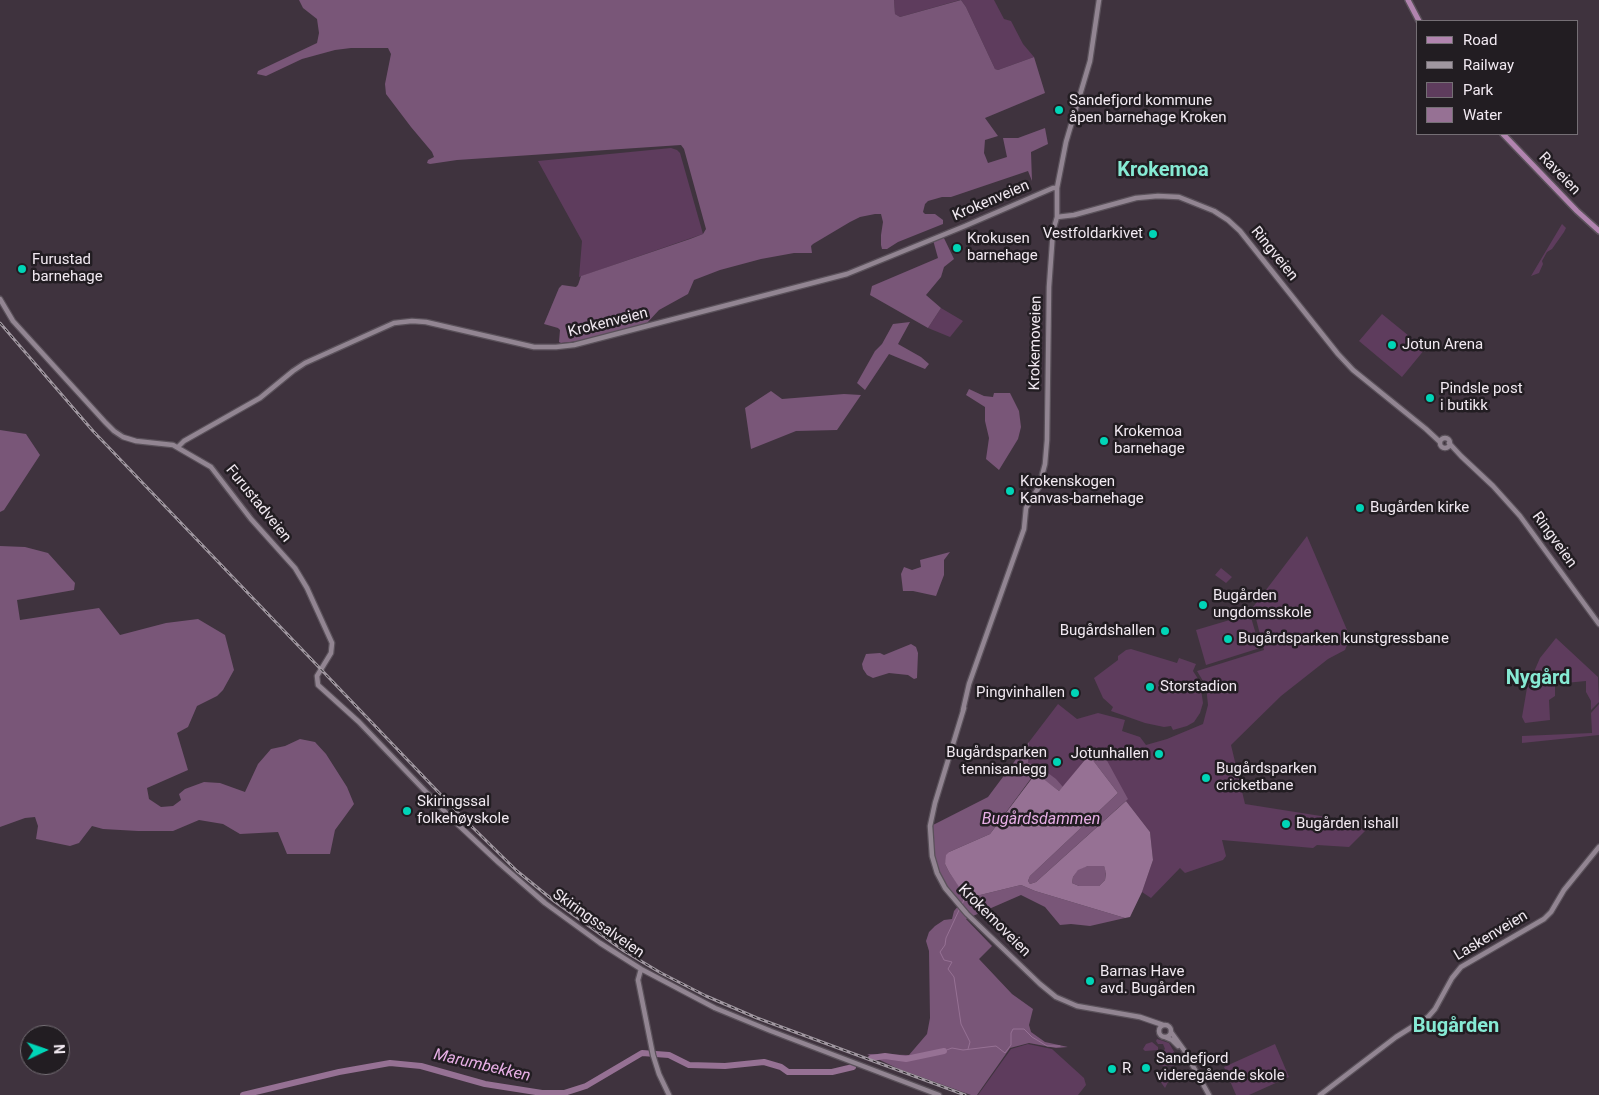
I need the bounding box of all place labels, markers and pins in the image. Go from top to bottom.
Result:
place label: Sandefjord kommune åpen barnehage Kroken [1069,92,1227,127]
marker: Sandefjord kommune åpen barnehage Kroken [1053,104,1065,116]
place label: Vestfoldarkivet [1043,225,1143,243]
marker: Vestfoldarkivet [1147,228,1159,240]
place label: Krokusen barnehage [967,230,1038,265]
marker: Krokusen barnehage [951,242,963,254]
place label: Furustad barnehage [32,251,103,286]
marker: Furustad barnehage [16,263,28,275]
place label: Jotun Arena [1402,336,1483,354]
marker: Jotun Arena [1386,339,1398,351]
place label: Pindsle post i butikk [1440,380,1523,415]
marker: Pindsle post i butikk [1424,392,1436,404]
place label: Krokemoa barnehage [1114,423,1185,458]
marker: Krokemoa barnehage [1098,435,1110,447]
place label: Krokenskogen Kanvas-barnehage [1020,473,1144,508]
marker: Krokenskogen Kanvas-barnehage [1004,485,1016,497]
place label: Bugården kirke [1370,499,1469,517]
marker: Bugården kirke [1354,502,1366,514]
place label: Bugården ungdomsskole [1213,587,1311,622]
marker: Bugården ungdomsskole [1197,599,1209,611]
place label: Bugårdshallen [1060,622,1155,640]
marker: Bugårdshallen [1159,625,1171,637]
place label: Bugårdsparken kunstgressbane [1238,630,1449,648]
marker: Bugårdsparken kunstgressbane [1222,633,1234,645]
place label: Storstadion [1160,678,1237,696]
marker: Storstadion [1144,681,1156,693]
place label: Pingvinhallen [976,684,1065,702]
marker: Pingvinhallen [1069,687,1081,699]
place label: Bugårdsparken tennisanlegg [946,744,1047,779]
place label: Jotunhallen [1071,745,1149,763]
marker: Jotunhallen [1153,748,1165,760]
marker: Bugårdsparken tennisanlegg [1051,756,1063,768]
place label: Bugårdsparken cricketbane [1216,760,1317,795]
marker: Bugårdsparken cricketbane [1200,772,1212,784]
place label: Skiringssal folkehøyskole [417,793,509,828]
marker: Skiringssal folkehøyskole [401,805,413,817]
place label: Bugården ishall [1296,815,1399,833]
marker: Bugården ishall [1280,818,1292,830]
place label: Barnas Have avd. Bugården [1100,963,1195,998]
marker: Barnas Have avd. Bugården [1084,975,1096,987]
place label: Sandefjord videregående skole [1156,1050,1285,1085]
place label: R [1122,1060,1131,1078]
marker: Sandefjord videregående skole [1140,1062,1152,1074]
marker: R [1106,1063,1118,1075]

